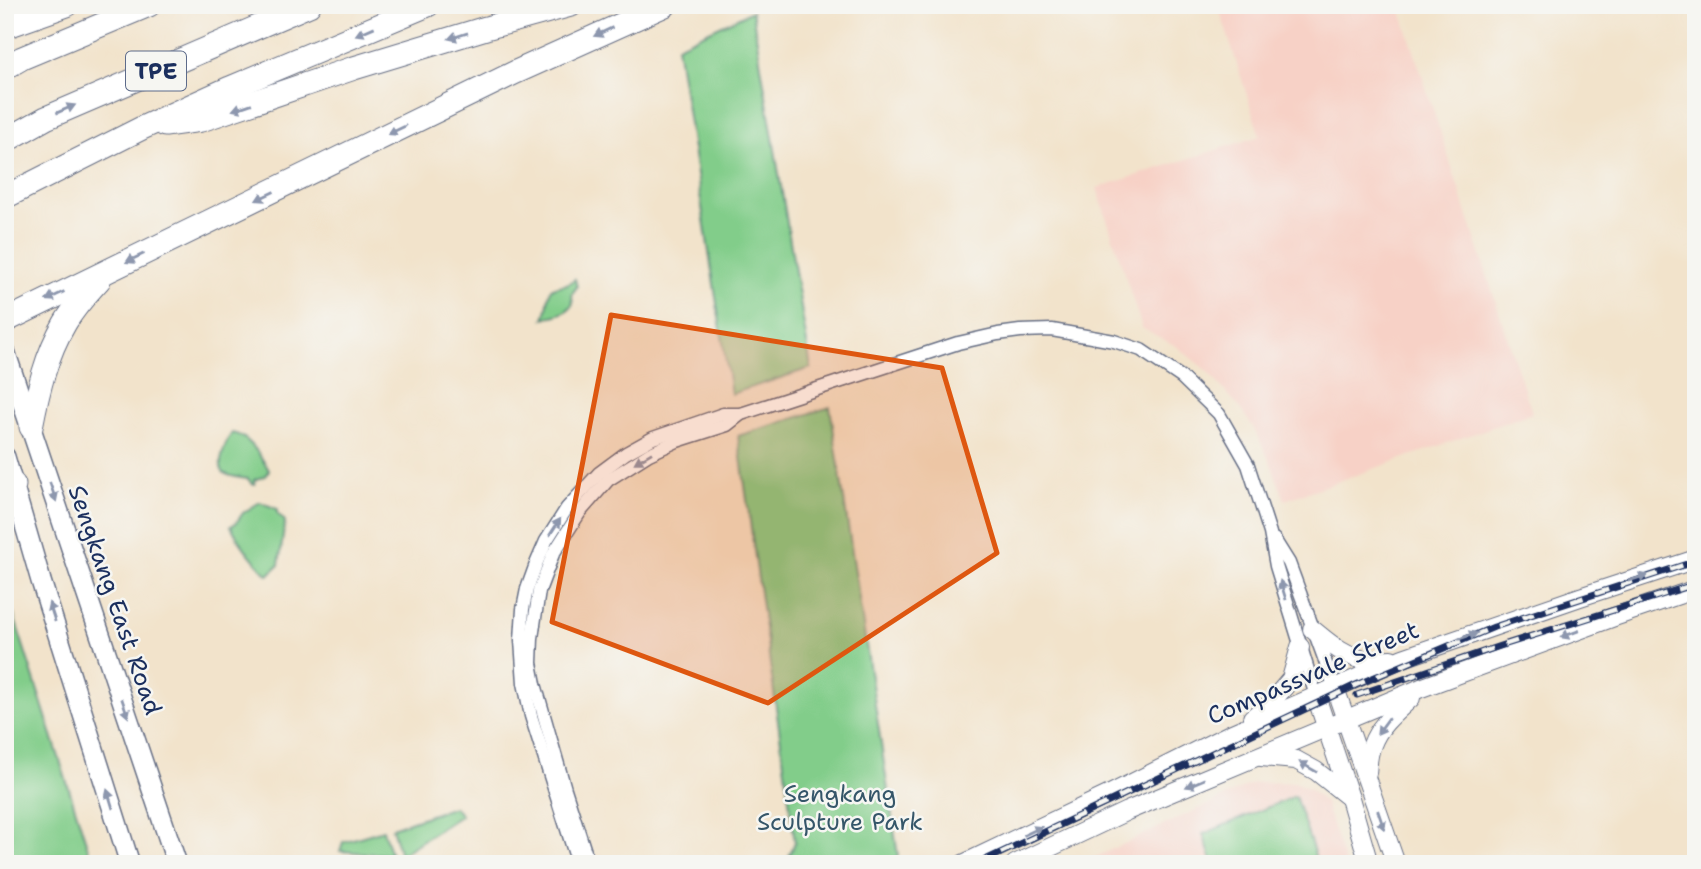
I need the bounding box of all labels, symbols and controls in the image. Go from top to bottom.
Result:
one-way arrow [355,26,376,37]
one-way arrow [593,27,613,38]
one-way arrow [447,32,468,42]
road number: TPE [126,52,186,90]
one-way arrow [231,102,252,112]
one-way arrow [56,103,76,115]
one-way arrow [387,125,407,136]
one-way arrow [255,190,275,201]
one-way arrow [125,252,145,264]
one-way arrow [45,291,65,302]
one-way arrow [634,452,653,464]
street label: Sengkang East Road [61,481,169,719]
one-way arrow [48,482,59,503]
one-way arrow [548,518,561,537]
one-way arrow [1628,573,1649,583]
one-way arrow [1278,580,1288,601]
one-way arrow [46,601,57,622]
street label: Compassvale Street [1202,614,1424,732]
one-way arrow [1559,628,1580,639]
one-way arrow [1457,630,1478,641]
one-way arrow [120,697,131,718]
one-way arrow [1377,717,1391,735]
one-way arrow [1298,761,1318,773]
park label: Sengkang Sculpture Park [757,778,923,838]
one-way arrow [1184,778,1205,789]
one-way arrow [105,788,115,809]
one-way arrow [1376,810,1387,831]
one-way arrow [1023,825,1043,837]

